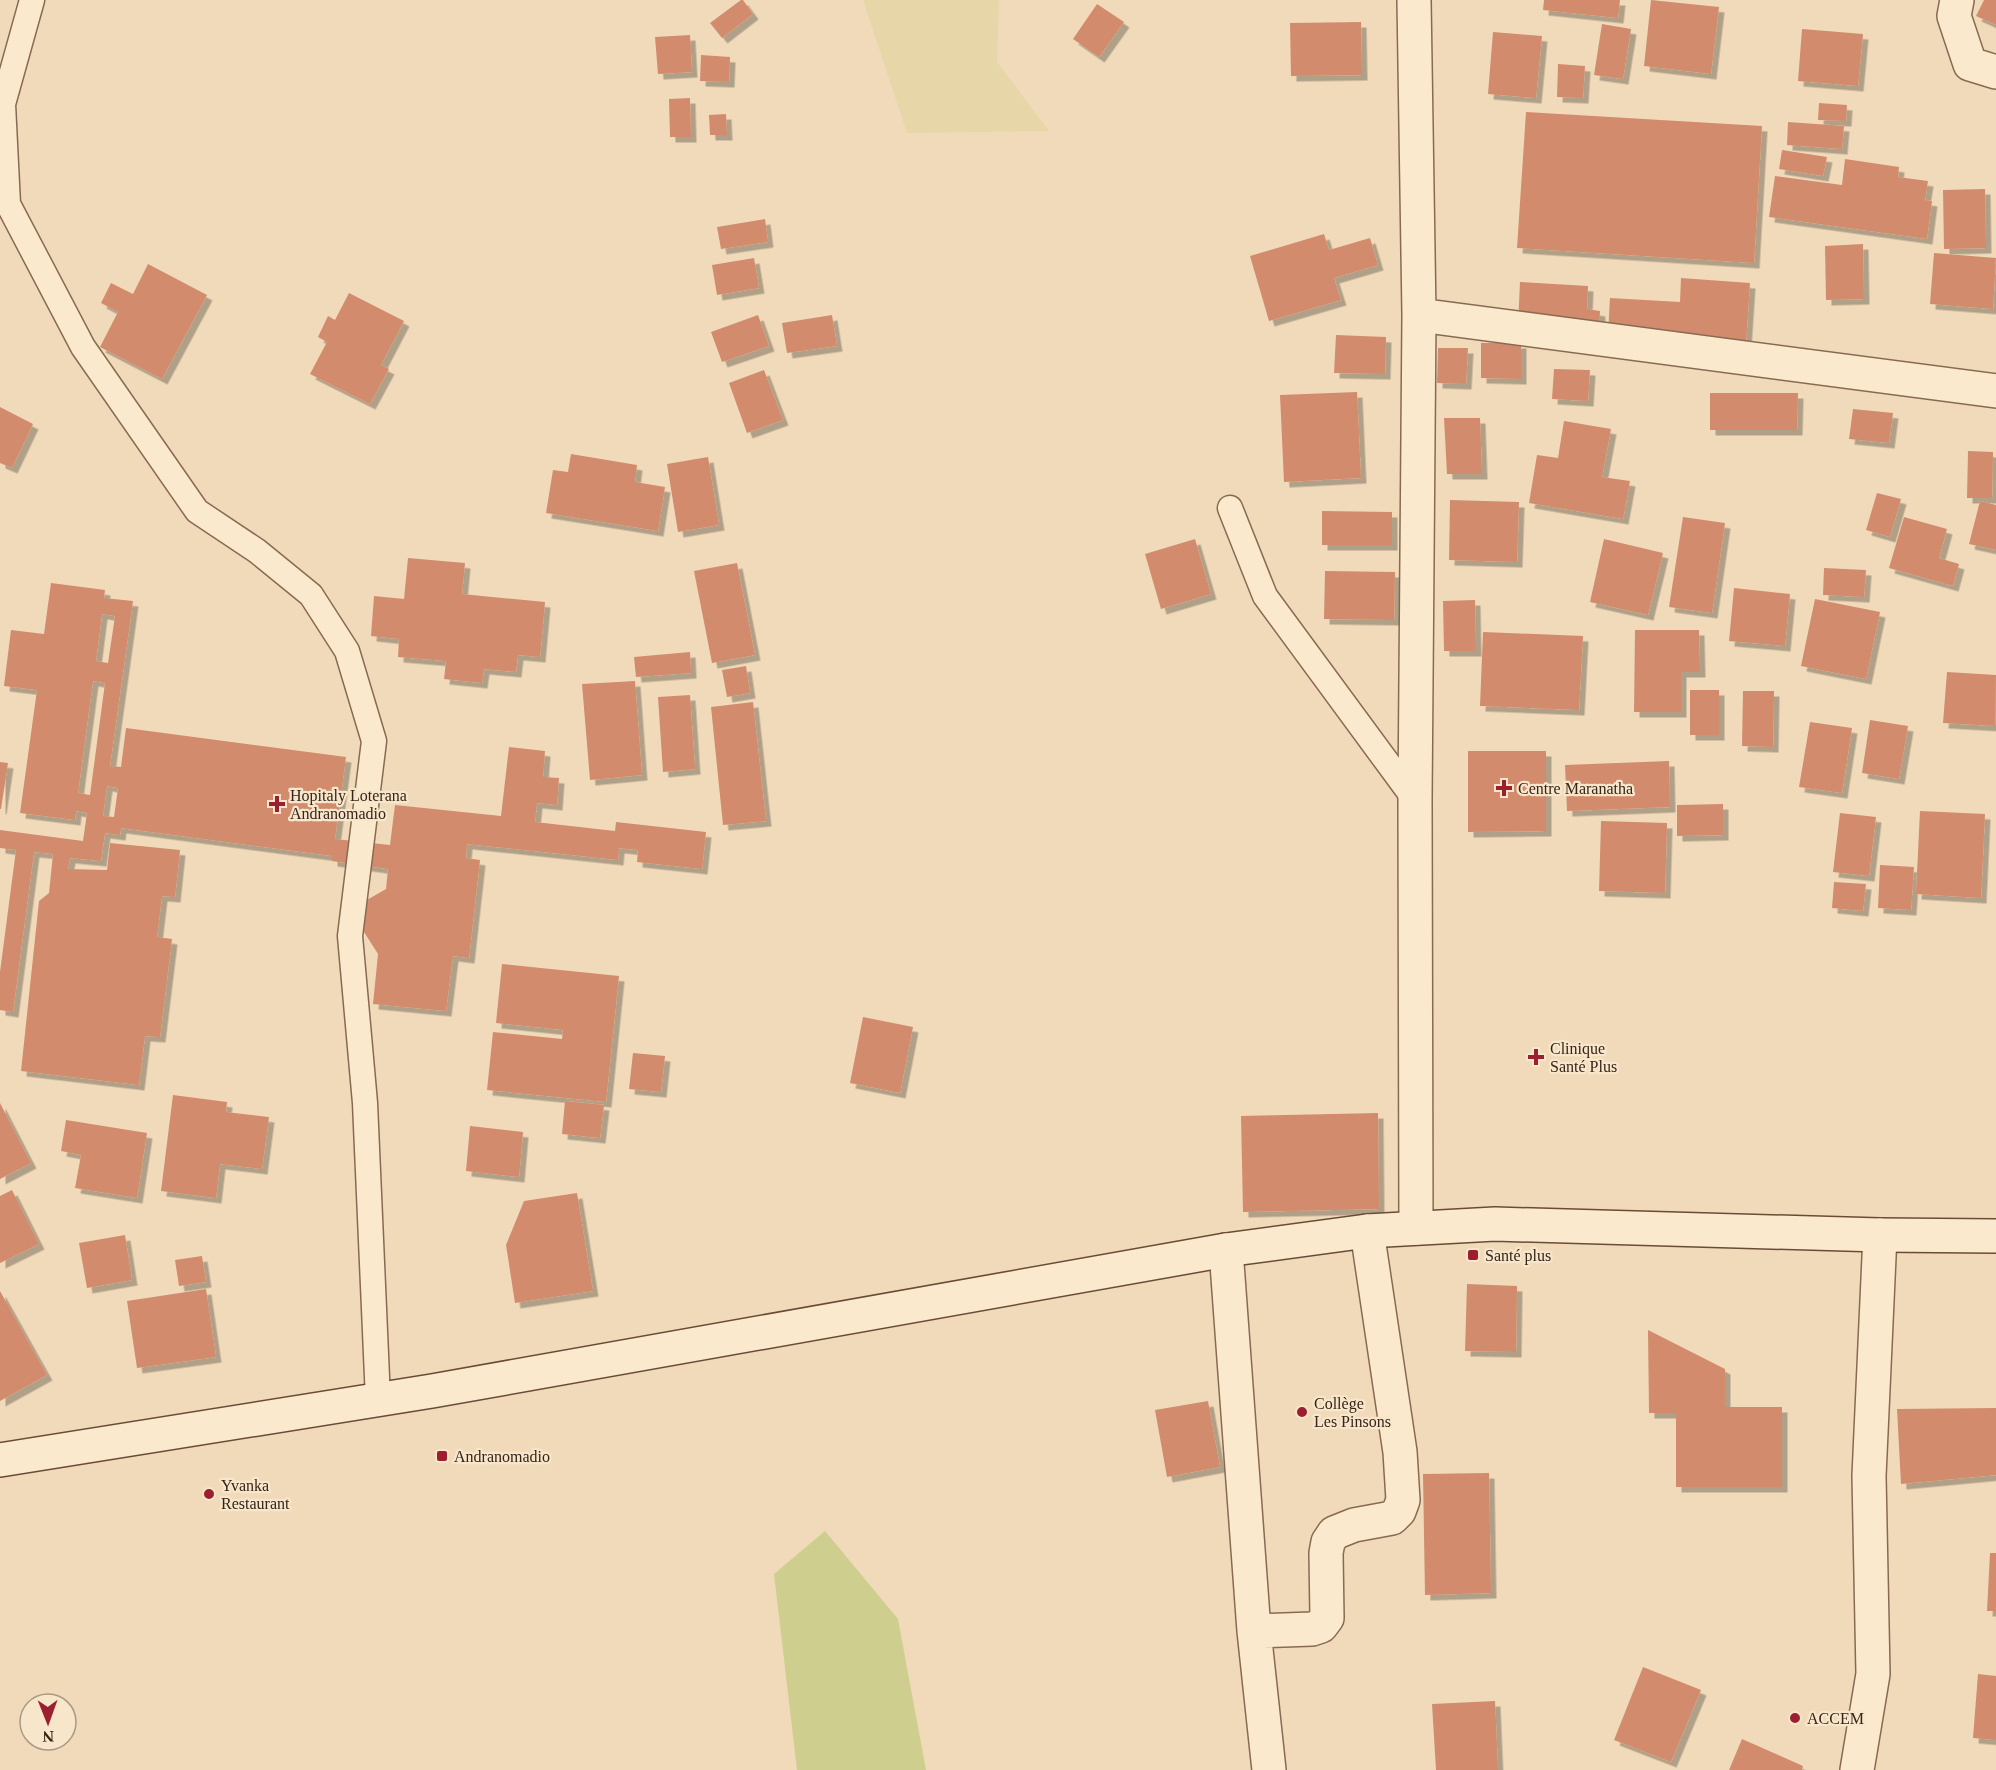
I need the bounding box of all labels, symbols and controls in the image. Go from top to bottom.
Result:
marker: Centre Maranatha [1495,779,1513,797]
place label: Centre Maranatha [1518,780,1633,797]
place label: Hopitaly Loterana Andranomadio [290,787,407,822]
marker: Hopitaly Loterana Andranomadio [268,795,286,813]
place label: Clinique Santé Plus [1550,1040,1617,1075]
marker: Clinique Santé Plus [1527,1048,1545,1066]
place label: Santé plus [1485,1247,1551,1265]
marker: Santé plus [1466,1248,1480,1262]
place label: Collège Les Pinsons [1314,1395,1391,1430]
marker: Collège Les Pinsons [1295,1405,1309,1419]
place label: Andranomadio [454,1448,550,1465]
marker: Andranomadio [435,1449,449,1463]
place label: Yvanka Restaurant [221,1477,290,1512]
marker: Yvanka Restaurant [202,1487,216,1501]
north arrow [18,1692,78,1752]
place label: ACCEM [1807,1710,1864,1727]
marker: ACCEM [1788,1711,1802,1725]
text: N [42,1728,54,1745]

